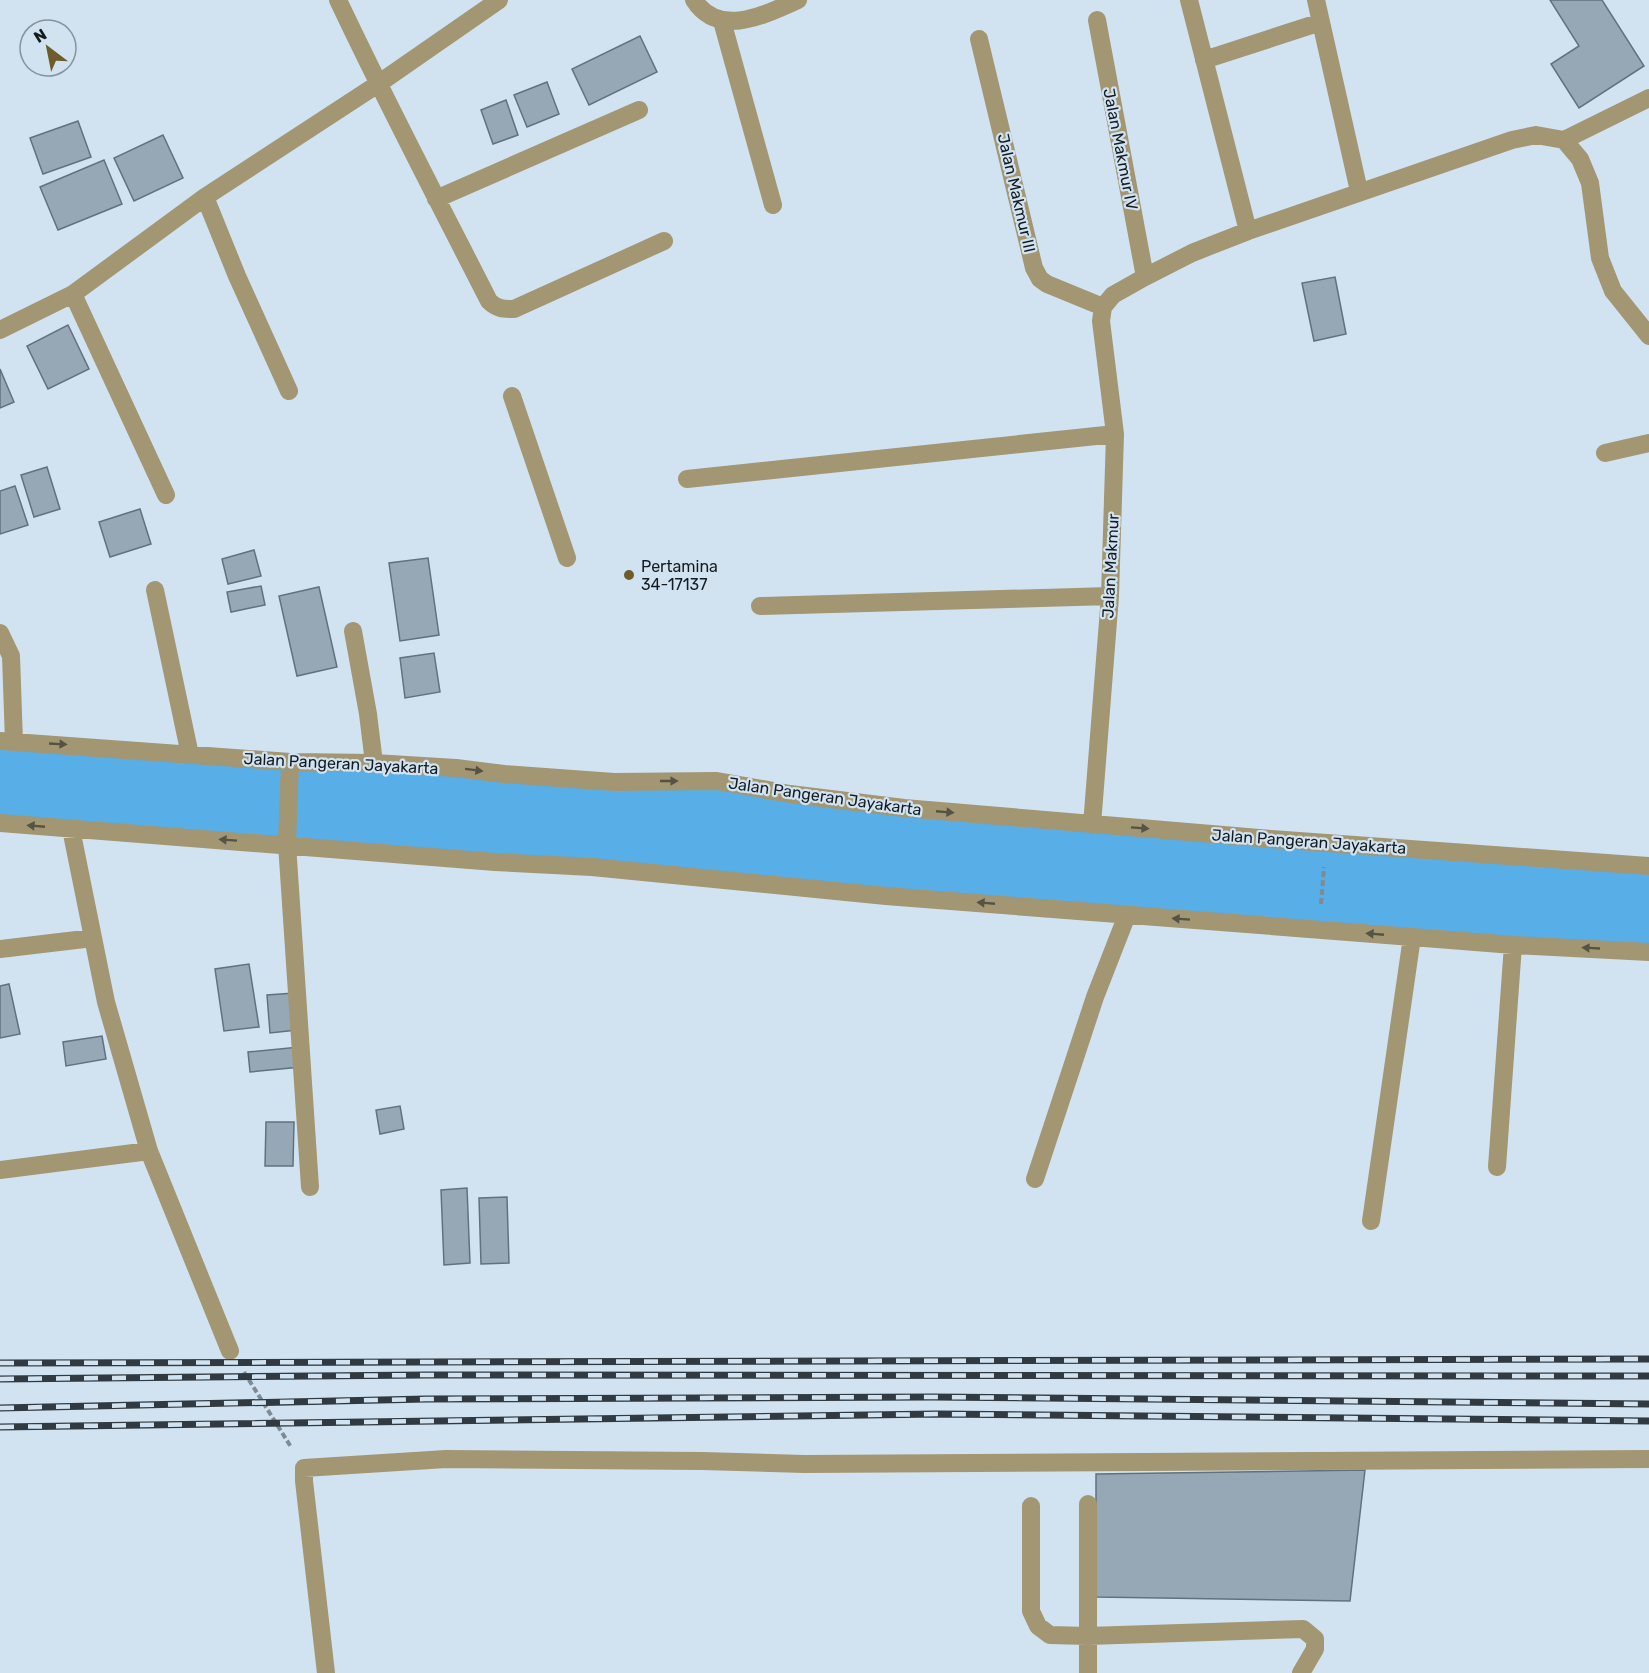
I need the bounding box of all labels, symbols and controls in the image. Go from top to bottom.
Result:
north arrow [18,18,78,78]
text: N [30,25,50,47]
street label: Jalan Makmur IV [1099,87,1142,211]
street label: Jalan Makmur III [994,132,1039,255]
street label: Jalan Makmur [1098,513,1123,619]
place label: Pertamina 34-17137 [641,557,718,594]
marker: Pertamina 34-17137 [622,568,636,582]
one-way arrow [49,740,68,749]
street label: Jalan Pangeran Jayakarta [243,749,439,778]
one-way arrow [465,766,484,775]
street label: Jalan Pangeran Jayakarta [727,774,923,819]
one-way arrow [659,776,678,786]
one-way arrow [936,807,955,817]
one-way arrow [26,822,45,831]
one-way arrow [1130,823,1149,833]
street label: Jalan Pangeran Jayakarta [1211,825,1407,858]
one-way arrow [219,835,238,845]
one-way arrow [977,898,996,908]
one-way arrow [1171,914,1190,924]
one-way arrow [1366,929,1385,939]
one-way arrow [1581,944,1600,953]

